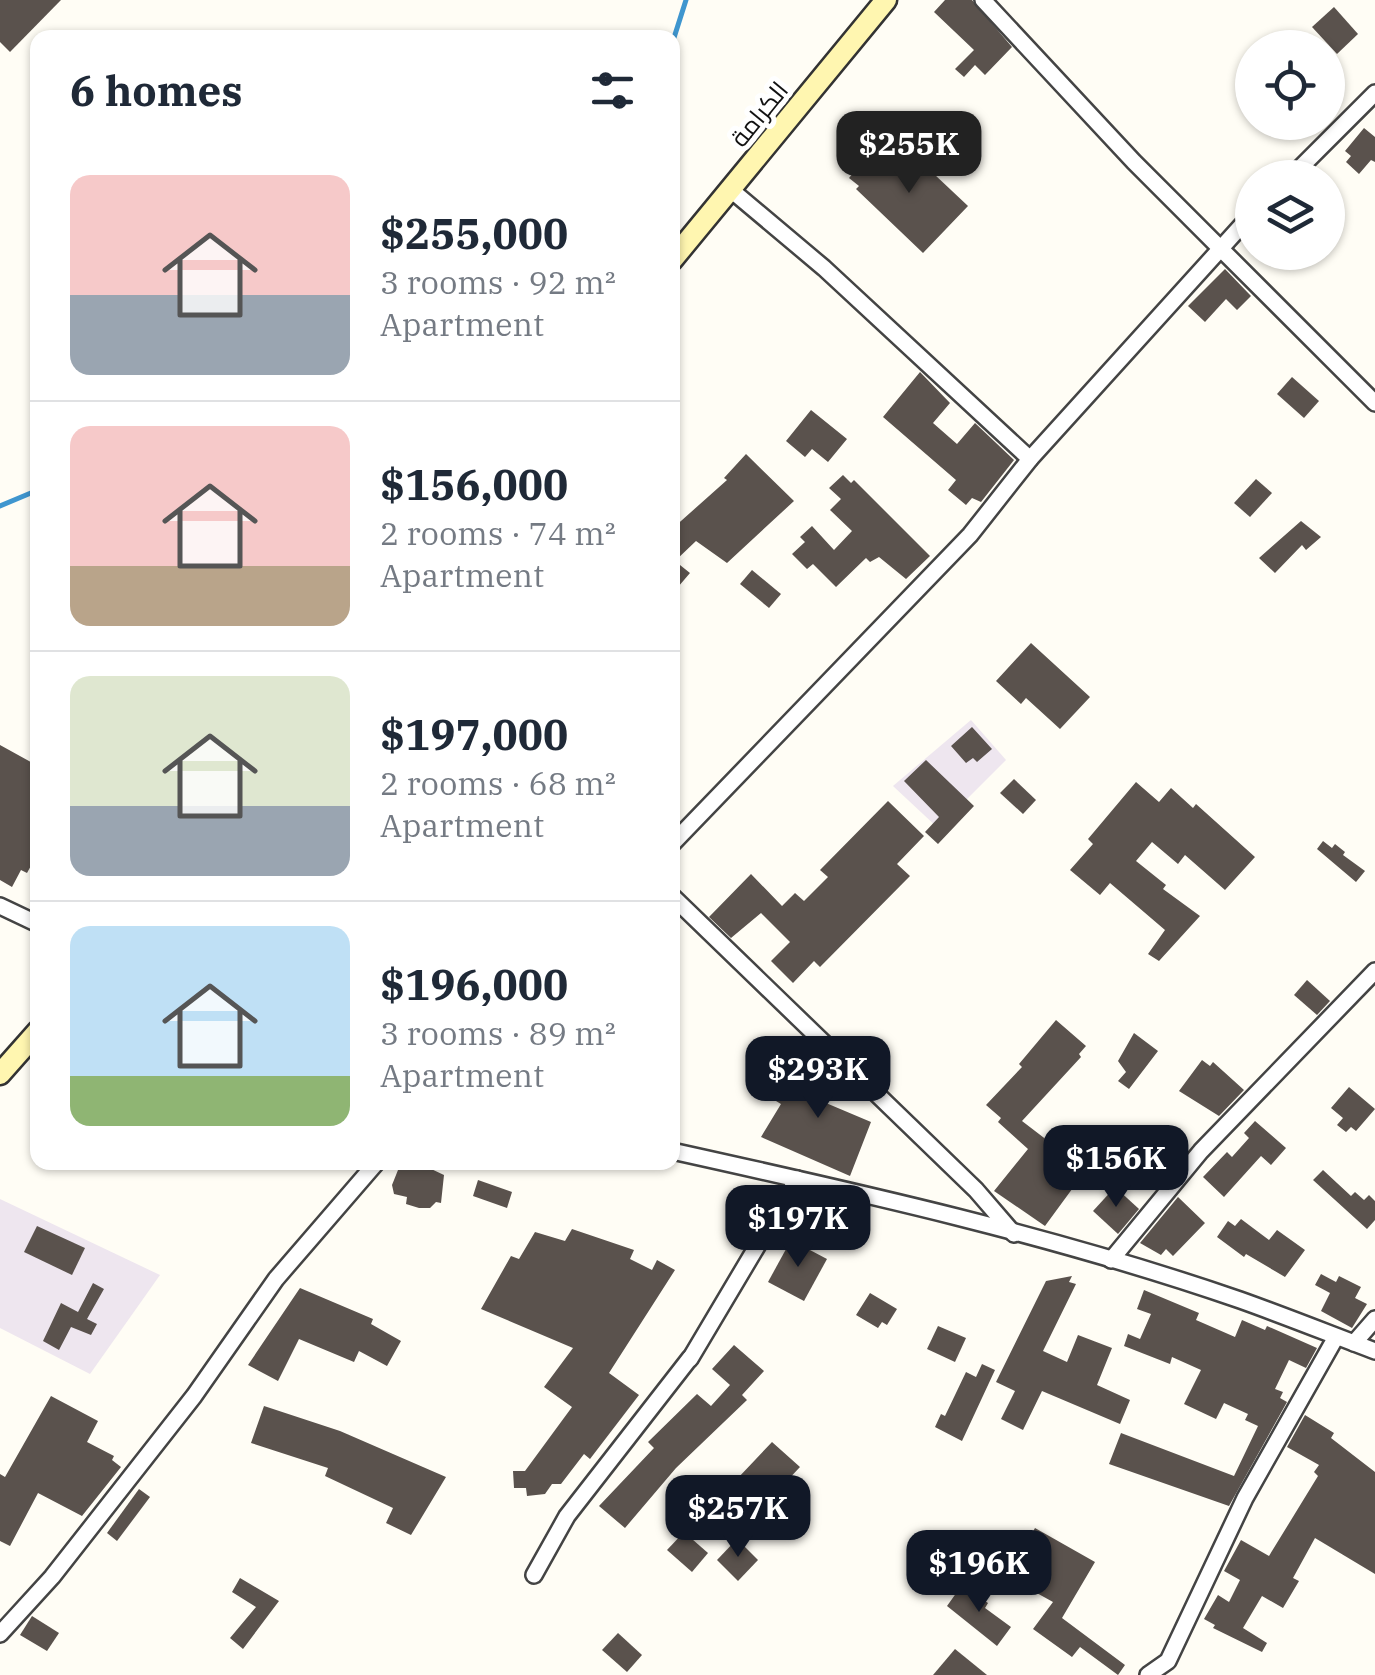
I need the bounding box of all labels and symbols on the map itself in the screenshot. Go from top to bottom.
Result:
street label: الكرامة [722,74,795,153]
pin: $255K [839,111,979,196]
pin: $293K [748,1036,888,1121]
pin: $156K [1046,1125,1186,1210]
pin: $197K [728,1185,868,1270]
pin: $257K [668,1475,808,1560]
pin: $196K [909,1530,1049,1615]

